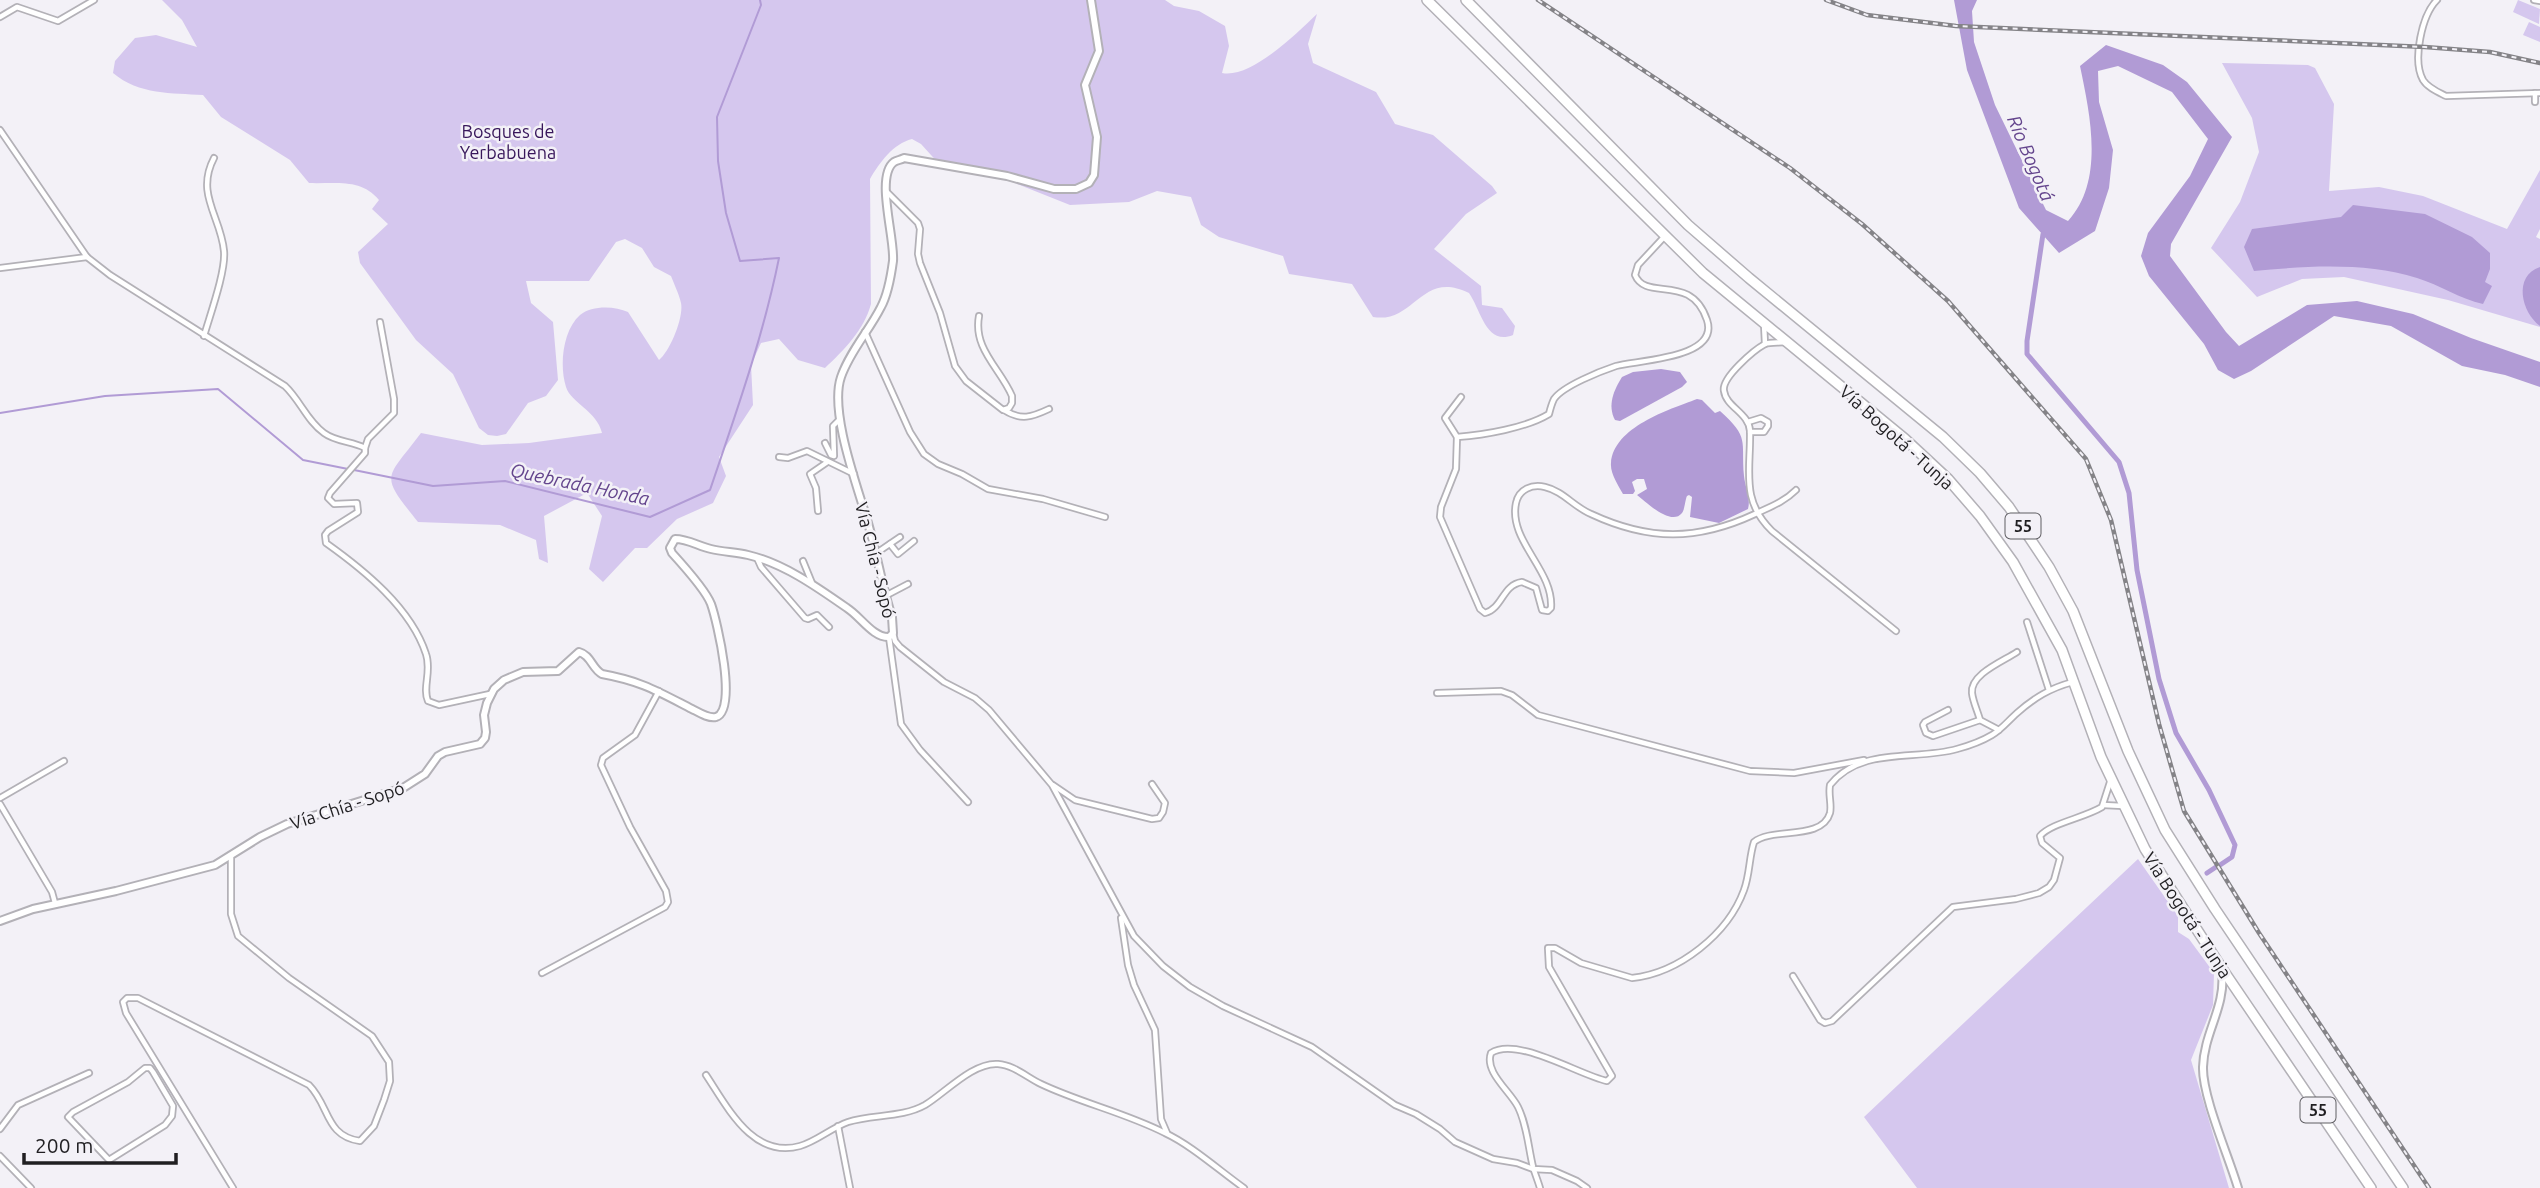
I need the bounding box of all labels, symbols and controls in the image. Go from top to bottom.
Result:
water label: Río Bogotá [2003,112,2059,204]
park label: Bosques de Yerbabuena [460,121,556,162]
street label: Vía Bogotá - Tunja [1836,381,1958,493]
water label: Quebrada Honda [508,458,652,510]
street label: Vía Chía - Sopó [852,500,900,620]
road number: 55 [2006,513,2040,538]
street label: Vía Chía - Sopó [287,777,407,833]
street label: Vía Bogotá - Tunja [2140,848,2236,982]
road number: 55 [2300,1098,2336,1122]
scale bar [24,1122,177,1166]
text: 200 m [35,1133,93,1157]

